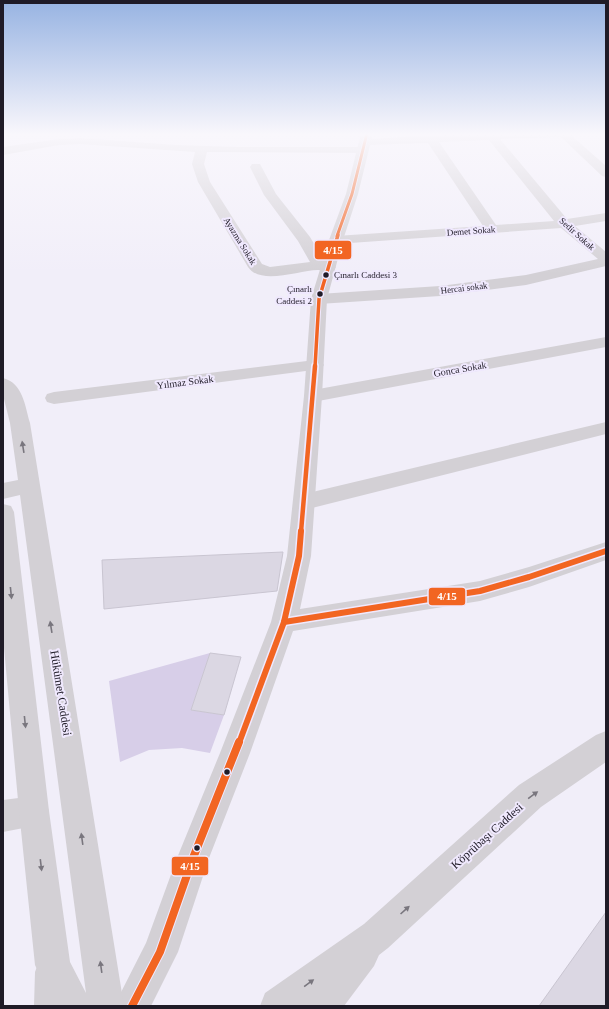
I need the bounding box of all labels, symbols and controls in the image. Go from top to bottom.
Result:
street label: Ayazma Sokak [221,215,259,267]
street label: Sedir Sokak [557,216,597,253]
street label: Demet Sokak [446,224,496,238]
line badge: 4/15 [314,240,352,260]
text: 4/15 [323,244,343,256]
marker: Çınarlı Caddesi 3 [321,270,331,280]
place label: Çınarlı Caddesi 3 [334,270,397,280]
street label: Hercai sokak [440,280,489,296]
place label: Çınarlı Caddesi 2 [276,284,312,306]
marker: Çınarlı Caddesi 2 [315,289,325,299]
street label: Gonca Sokak [433,359,487,379]
street label: Yılmaz Sokak [156,373,214,391]
one-way arrow [20,441,26,453]
one-way arrow [8,587,14,599]
line badge: 4/15 [428,587,466,606]
text: 4/15 [437,590,457,602]
one-way arrow [48,621,54,633]
street label: Hükümet Caddesi [47,649,75,737]
one-way arrow [21,716,28,728]
unlabelled marker [222,767,232,777]
one-way arrow [528,791,538,799]
street label: Köprübaşı Caddesi [448,800,526,872]
one-way arrow [79,833,85,845]
unlabelled marker [192,843,202,853]
line badge: 4/15 [171,856,209,876]
one-way arrow [38,859,44,871]
text: 4/15 [180,860,200,872]
one-way arrow [400,905,410,915]
one-way arrow [98,961,104,973]
one-way arrow [304,979,315,987]

